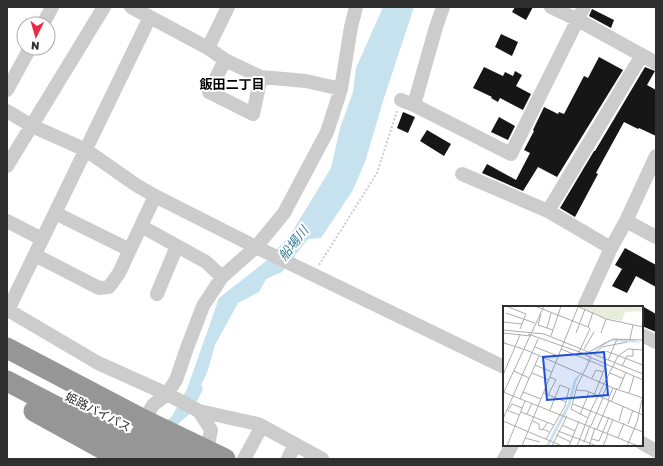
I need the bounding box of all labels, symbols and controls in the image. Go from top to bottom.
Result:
north arrow [16,16,56,56]
text: N [30,40,40,53]
district label: 飯田二丁目 [199,76,265,92]
water label: 船場川 [275,221,313,263]
inset map [503,306,643,446]
street label: 姫路バイパス [63,389,134,435]

